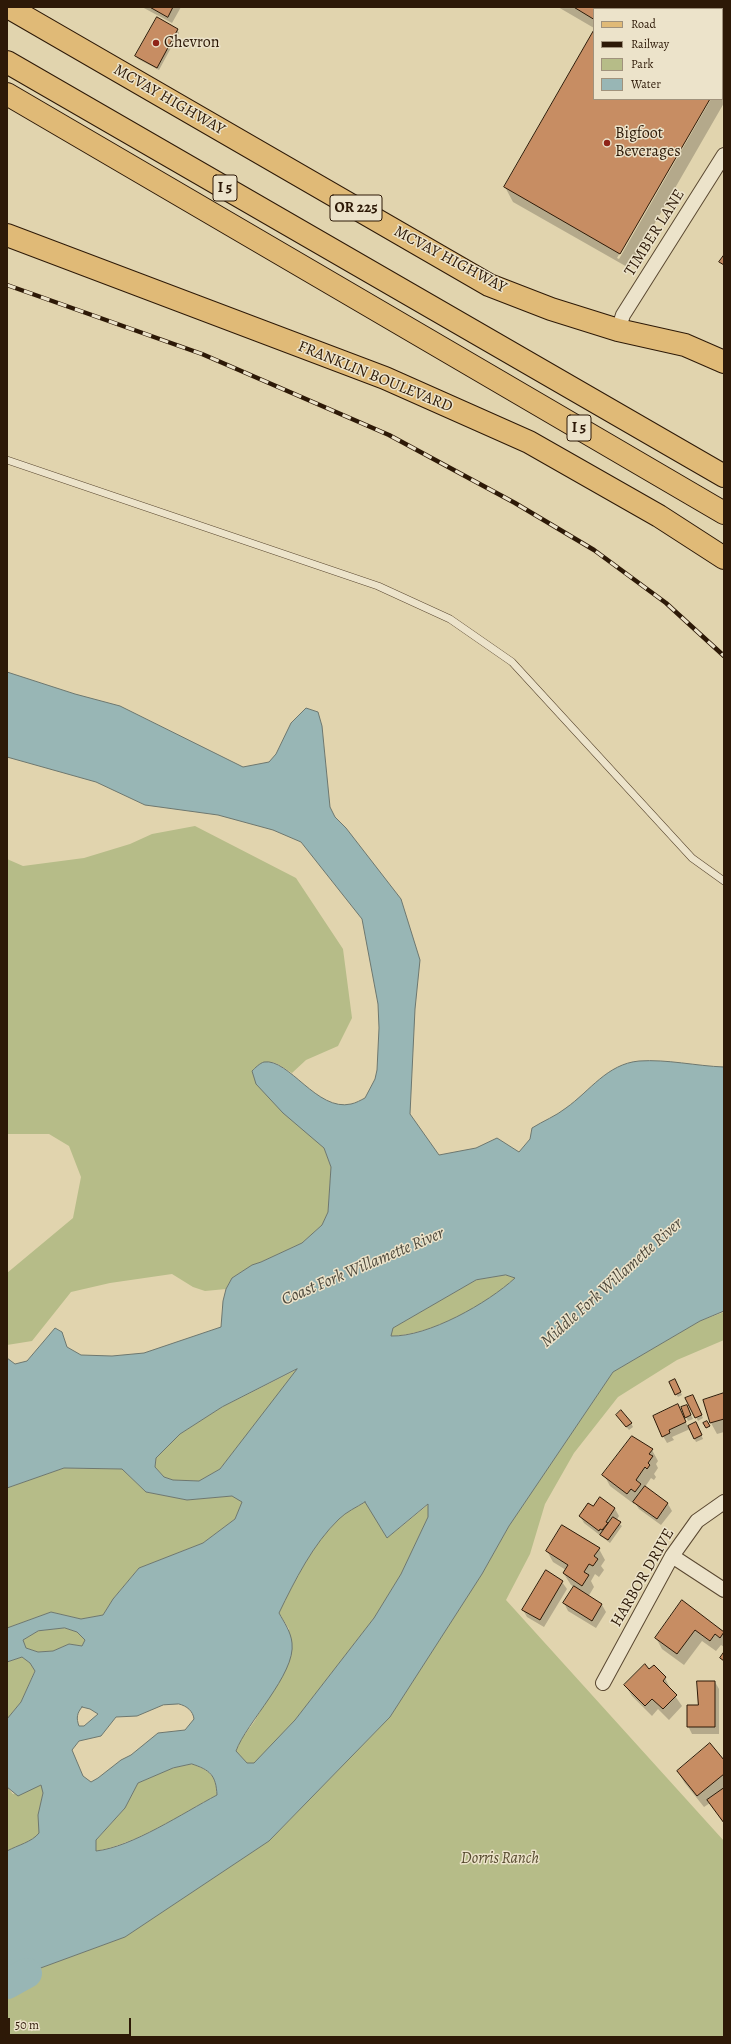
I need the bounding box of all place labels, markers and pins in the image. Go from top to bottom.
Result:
place label: Chevron [164,33,220,53]
marker: Chevron [151,38,161,48]
place label: Bigfoot Beverages [615,124,681,162]
marker: Bigfoot Beverages [602,138,612,148]

